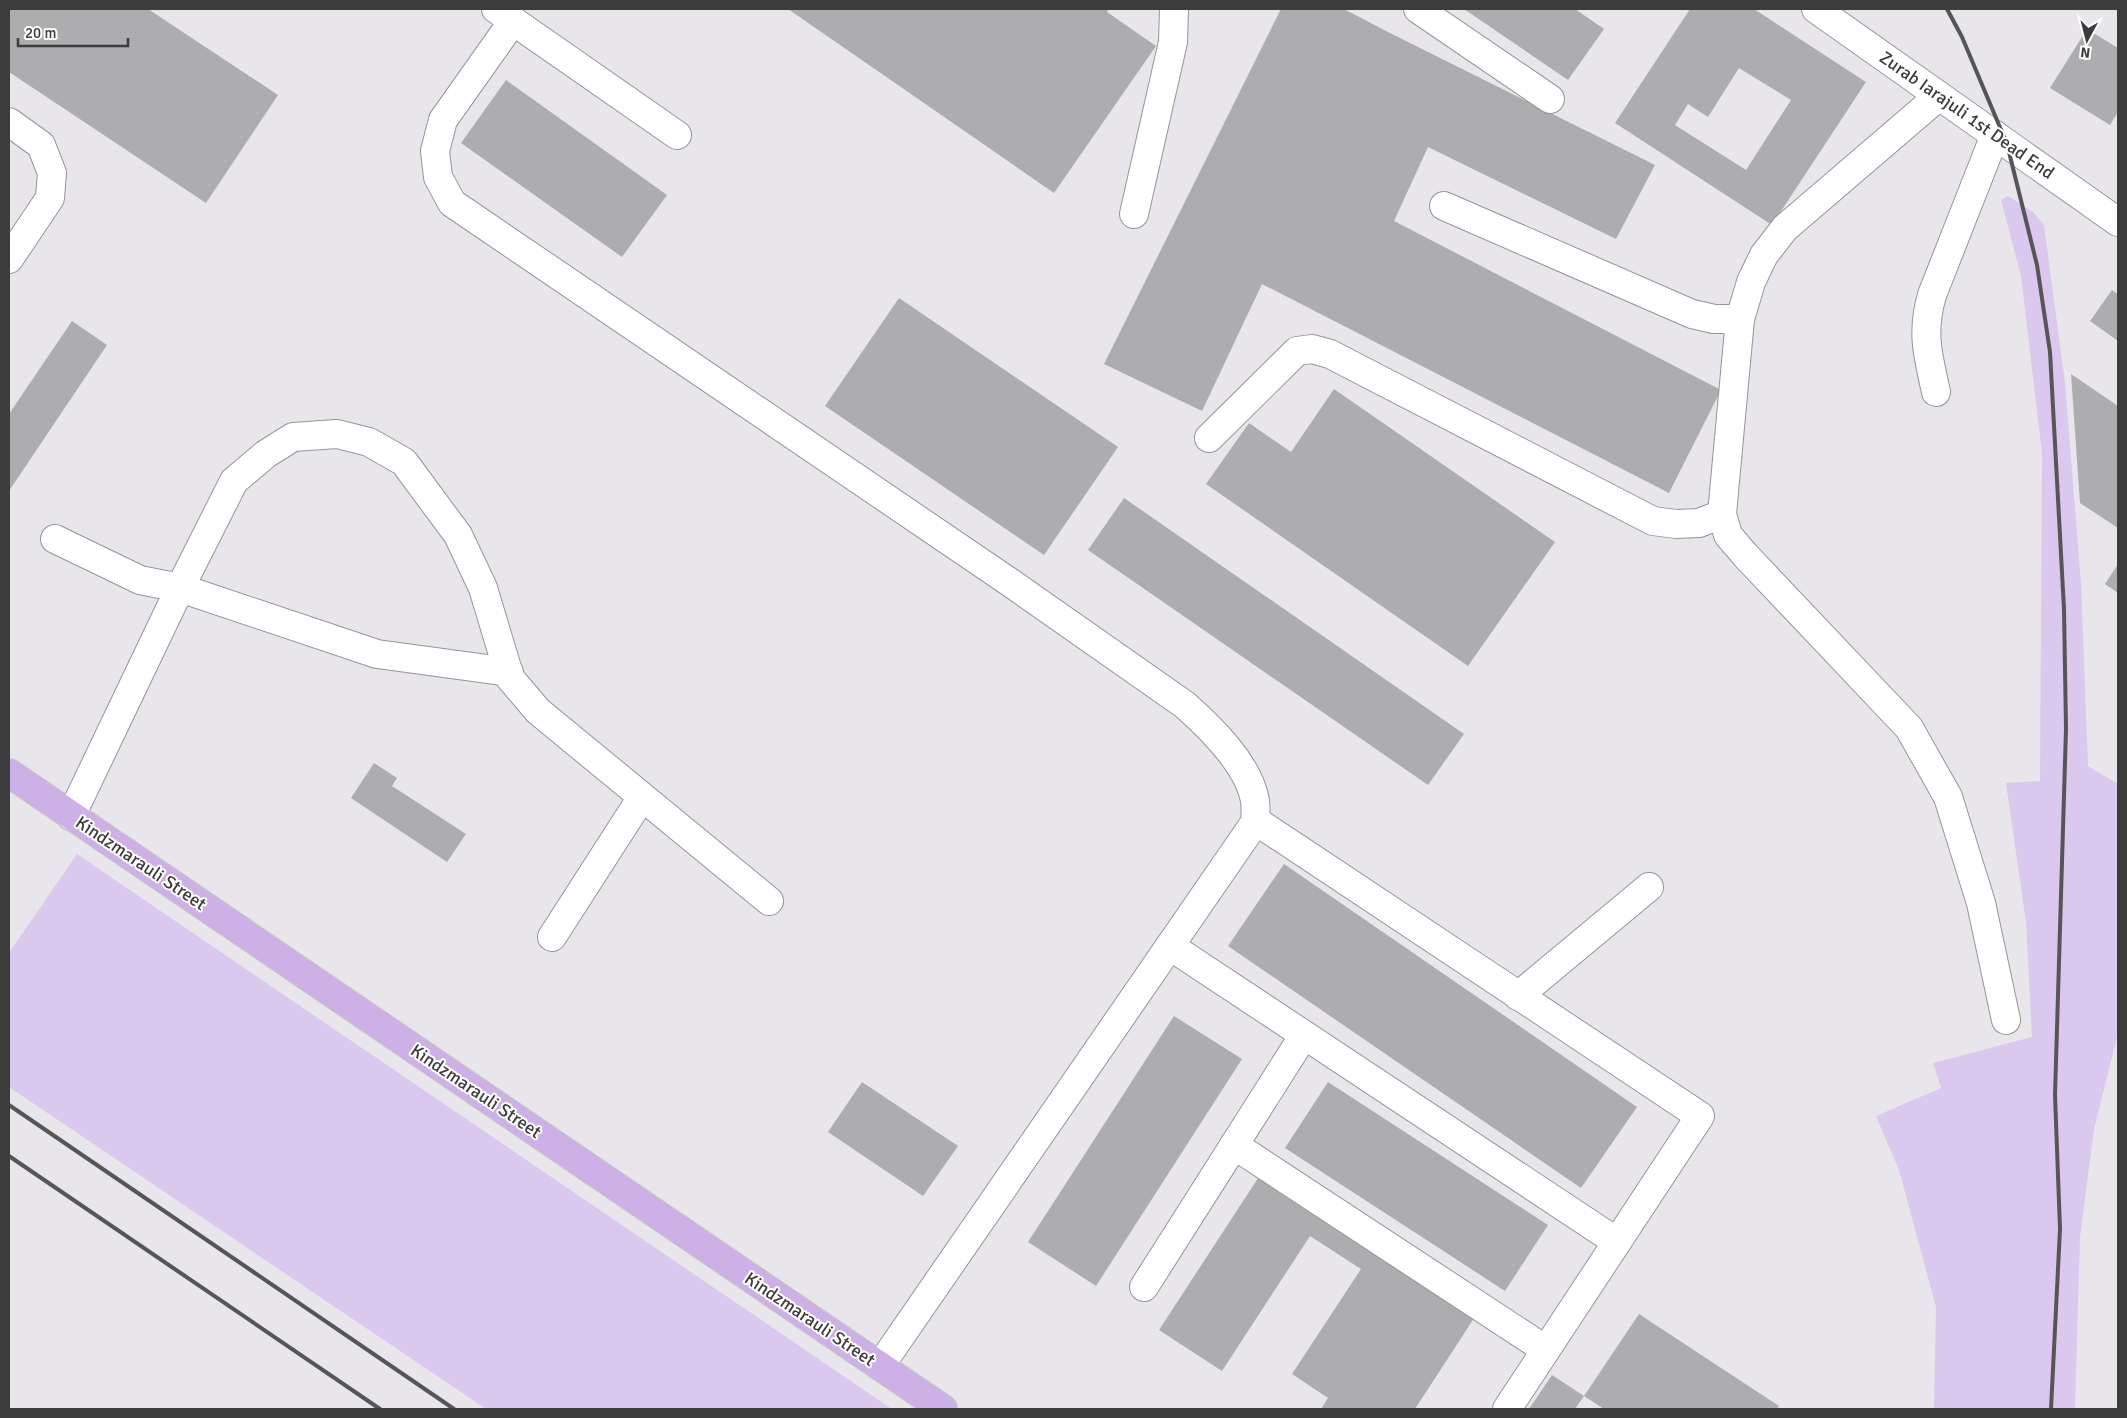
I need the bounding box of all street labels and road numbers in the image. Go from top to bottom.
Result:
street label: Zurab Iarajuli 1st Dead End [1875,46,2059,184]
street label: Kindzmarauli Street [71,811,211,915]
street label: Kindzmarauli Street [406,1039,546,1143]
street label: Kindzmarauli Street [740,1267,880,1371]

